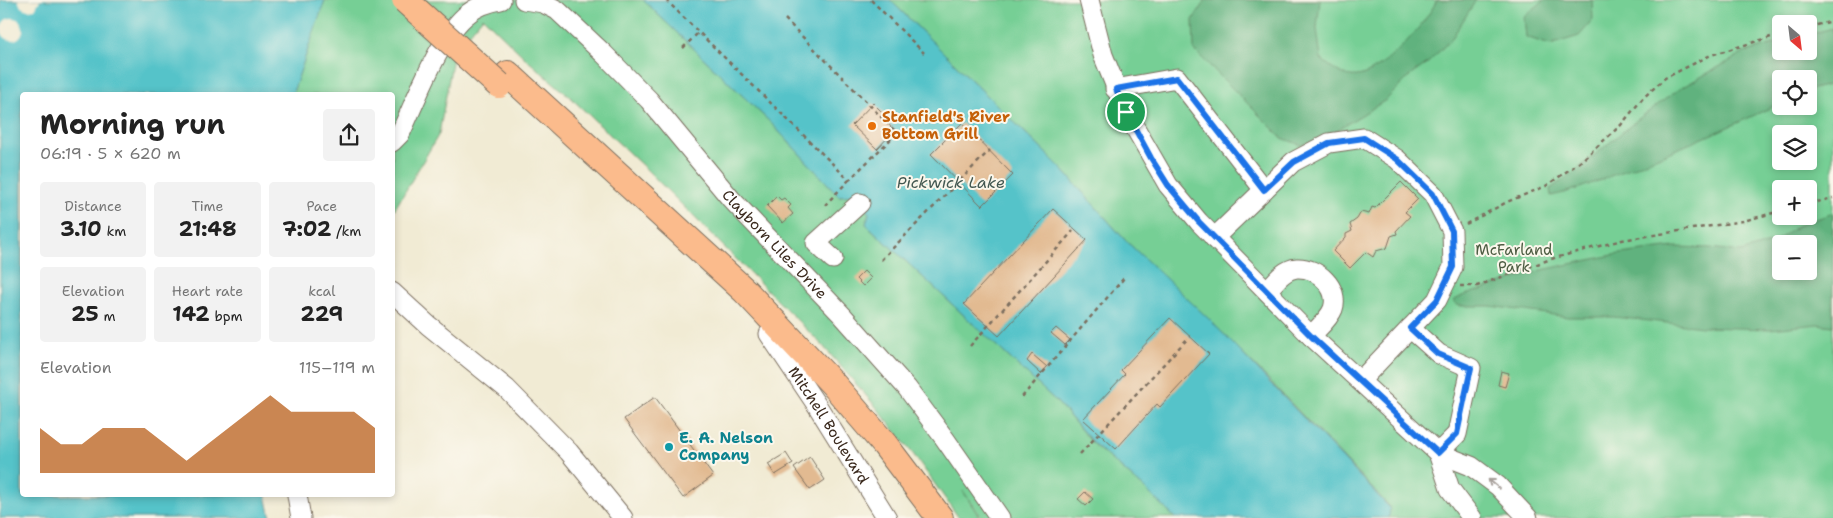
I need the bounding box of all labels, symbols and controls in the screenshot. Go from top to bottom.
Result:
north arrow [1772,15,1818,60]
map controls [1772,15,1817,280]
button: locate [1772,70,1817,115]
pin [1105,91,1147,133]
icon: arrive [1112,98,1140,126]
text: Morning run [40,105,225,143]
place label: Stanfield's River Bottom Grill [882,107,1010,144]
button: share [323,109,375,161]
marker: Stanfield's River Bottom Grill [866,120,878,132]
button: layers [1772,125,1817,170]
text: 06:19 · 5 × 620 m [40,143,181,164]
water label: Pickwick Lake [897,172,1005,193]
button: + [1772,180,1817,225]
street label: Clayborn Liles Drive [717,186,831,303]
text: Distance [64,197,122,215]
text: Time [191,197,224,215]
text: Pace [306,197,337,215]
text: 3.10 [60,215,102,243]
text: 21:48 [178,215,237,243]
text: 7:02 [282,215,332,243]
text: km [102,222,126,240]
text: /km [332,222,361,240]
button: − [1772,235,1817,280]
park label: McFarland Park [1475,240,1553,277]
text: Elevation [62,282,125,300]
text: Heart rate [172,282,243,300]
text: kcal [308,282,335,300]
text: 25 [71,300,99,328]
text: 142 [172,300,210,328]
text: 229 [300,300,343,328]
text: m [99,307,115,325]
text: bpm [210,307,243,325]
text: Elevation [40,357,112,378]
text: 115–119 m [299,357,375,378]
street label: Mitchell Boulevard [784,363,874,488]
place label: E. A. Nelson Company [679,428,773,465]
marker: E. A. Nelson Company [663,441,675,453]
one-way arrow [1487,478,1500,489]

